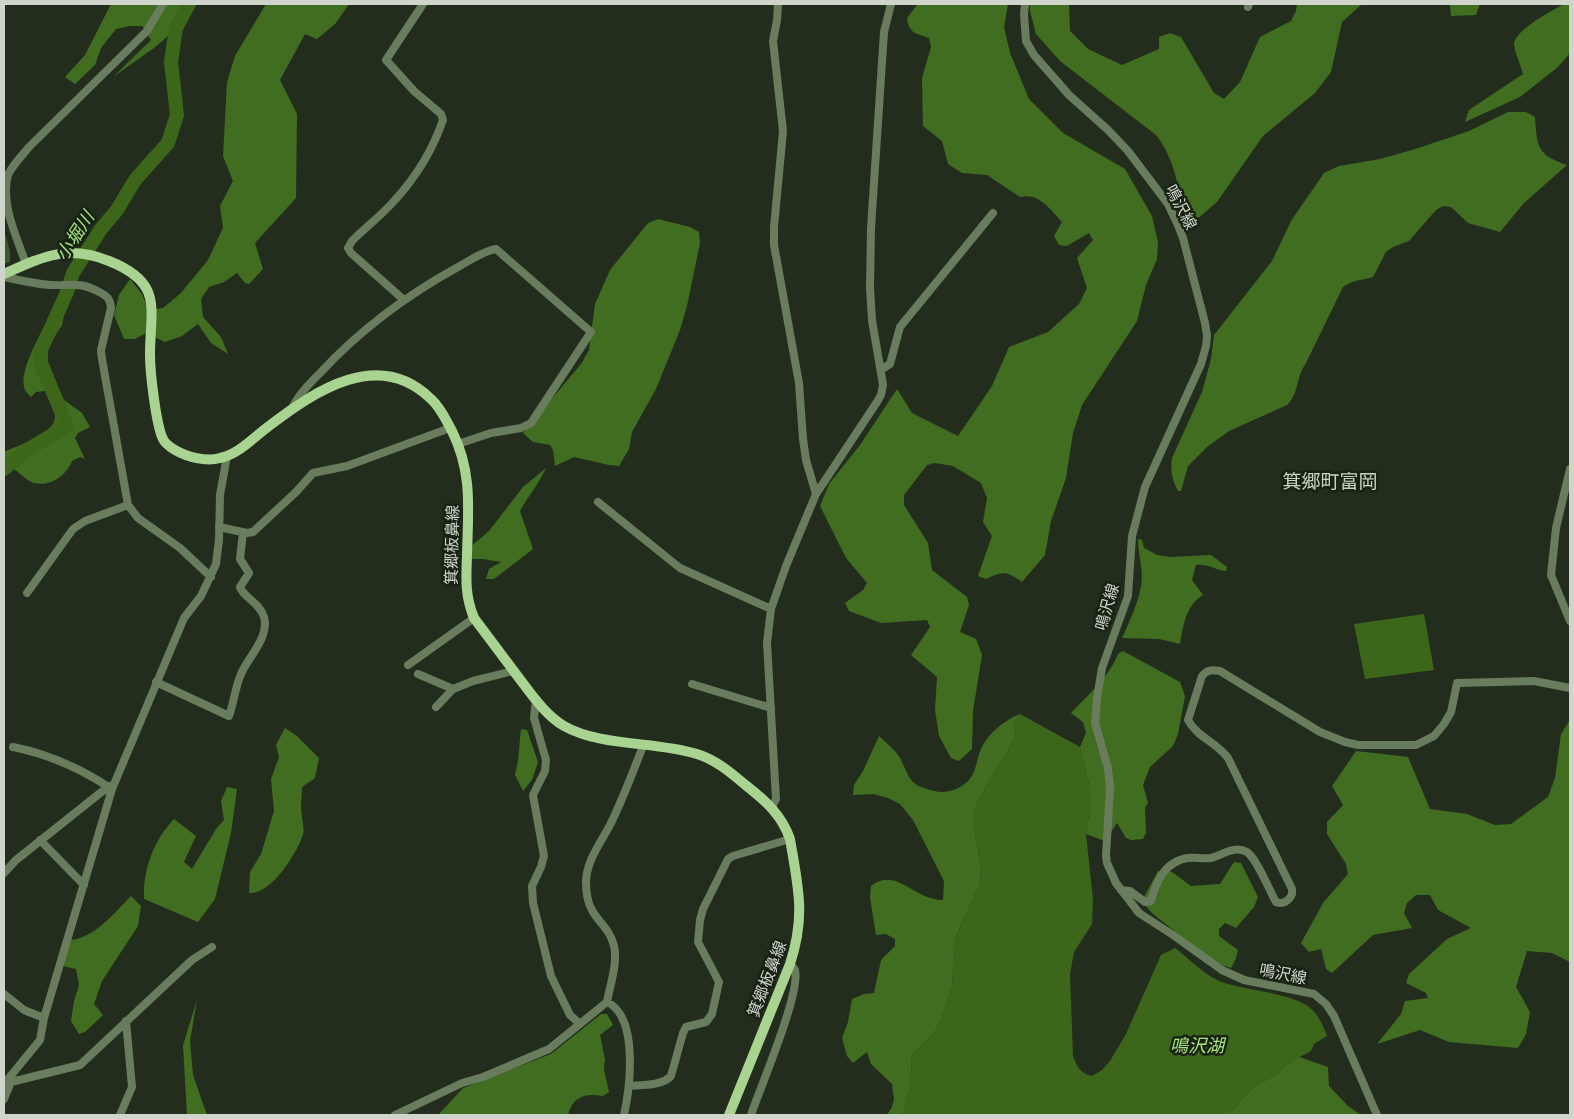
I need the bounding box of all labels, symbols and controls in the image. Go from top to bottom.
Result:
street label: 鳴沢線 [1162,182,1200,232]
water label: 小堀川 [52,206,99,264]
district label: 箕郷町富岡 [1282,471,1378,492]
street label: 箕郷板鼻線 [443,505,461,585]
street label: 鳴沢線 [1092,582,1122,632]
street label: 箕郷板鼻線 [745,939,789,1019]
street label: 鳴沢線 [1258,961,1308,987]
water label: 鳴沢湖 [1170,1036,1227,1056]

